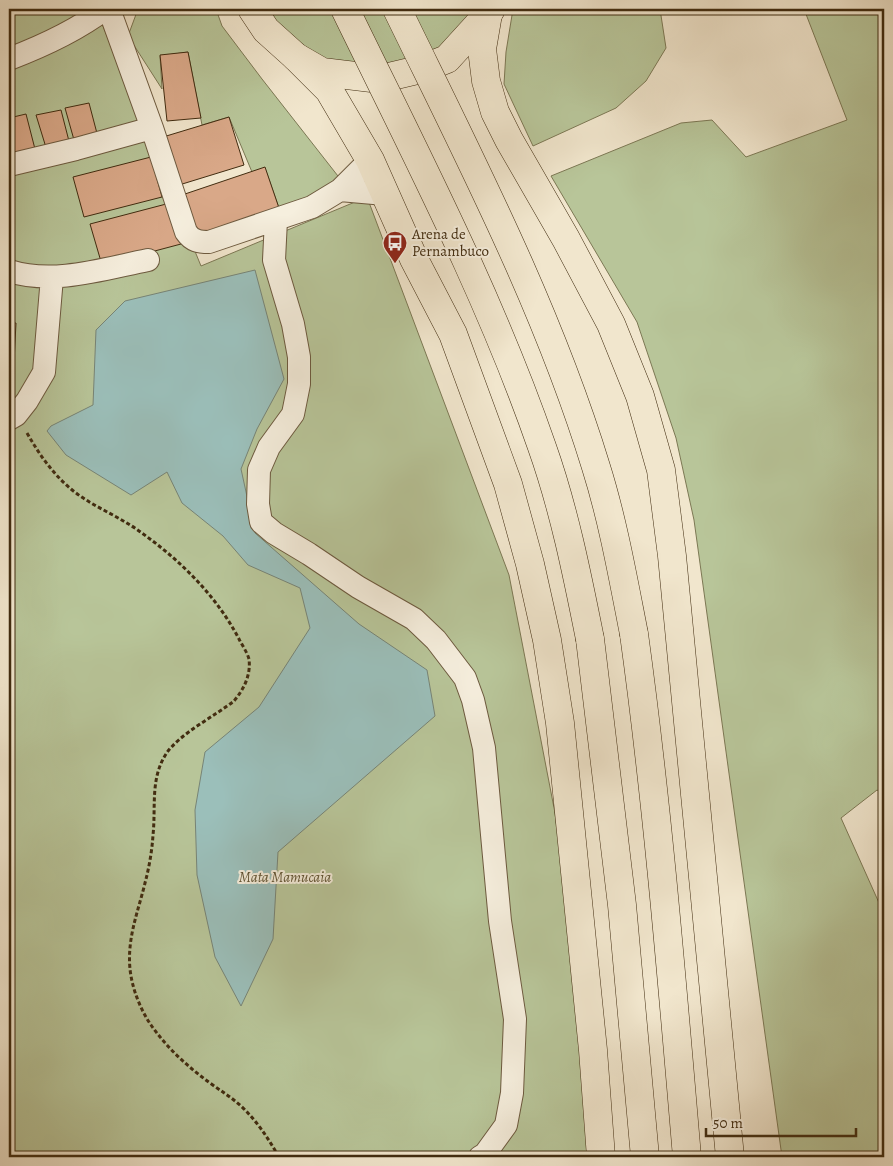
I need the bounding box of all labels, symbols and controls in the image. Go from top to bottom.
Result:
place label: Arena de Pernambuco [411,224,489,261]
bus stop icon: Arena de Pernambuco [382,230,408,264]
park label: Mata Mamucaia [239,867,331,887]
scale bar [706,1106,856,1138]
text: 50 m [713,1113,743,1133]

